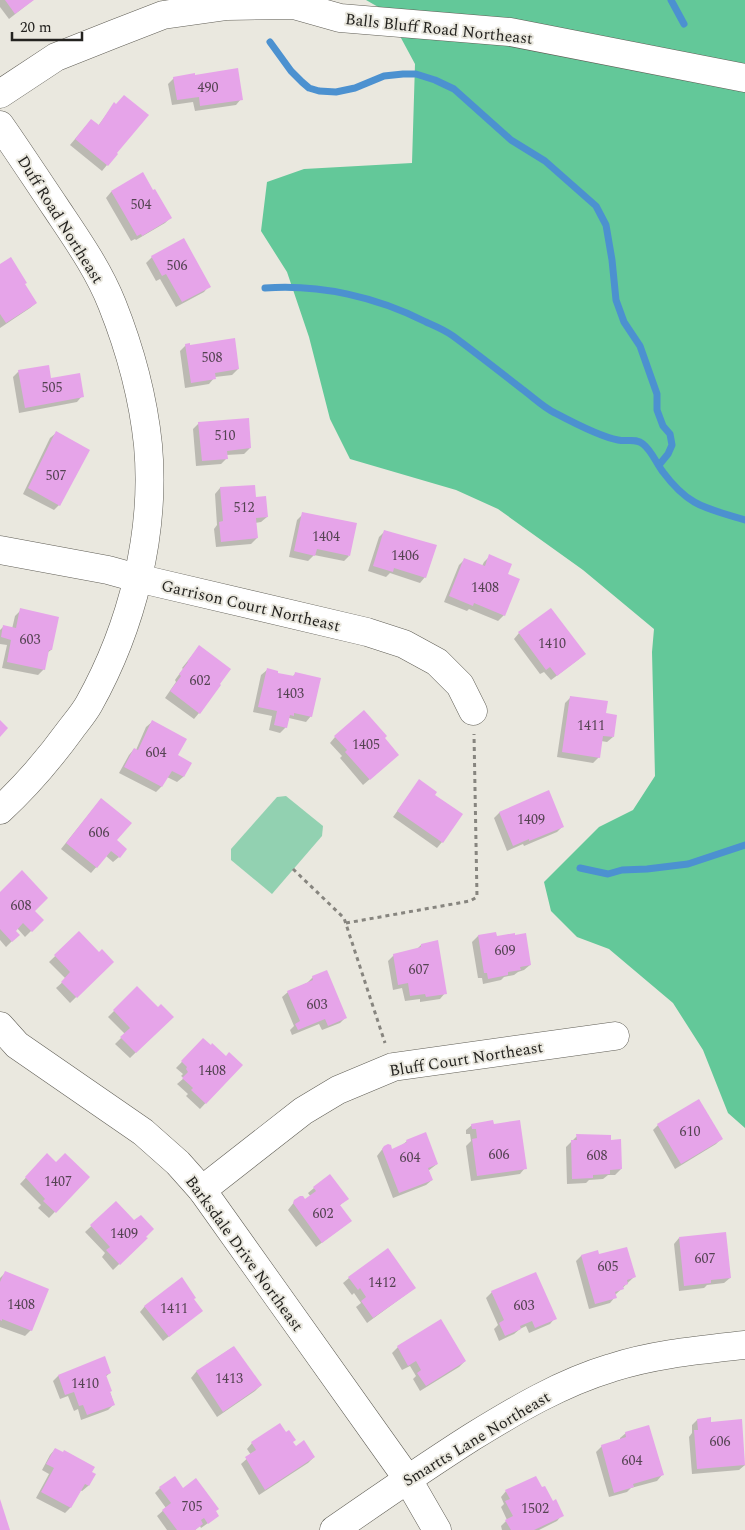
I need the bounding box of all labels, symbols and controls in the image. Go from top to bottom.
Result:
street label: Balls Bluff Road Northeast [344,7,534,51]
scale bar [12,10,82,42]
text: 20 m [20,16,52,39]
house number: 490 [198,77,219,98]
street label: Duff Road Northeast [11,151,110,289]
house number: 504 [131,194,152,215]
house number: 506 [167,255,188,276]
house number: 508 [202,347,223,368]
house number: 505 [42,377,63,398]
house number: 510 [215,425,236,446]
house number: 507 [46,465,67,486]
house number: 512 [234,497,255,518]
house number: 1404 [312,526,340,547]
house number: 1406 [391,545,419,566]
street label: Garrison Court Northeast [159,574,343,638]
house number: 1408 [471,577,499,598]
house number: 603 [20,629,41,650]
house number: 1410 [538,633,566,654]
house number: 602 [190,670,211,691]
house number: 1403 [276,683,304,704]
house number: 1411 [577,715,605,736]
house number: 1405 [352,734,380,755]
house number: 604 [146,742,167,763]
house number: 1409 [517,809,545,830]
house number: 606 [89,822,110,843]
house number: 608 [11,895,32,916]
house number: 609 [495,940,516,961]
house number: 607 [409,959,430,980]
house number: 603 [307,994,328,1015]
street label: Bluff Court Northeast [388,1035,545,1083]
house number: 1408 [198,1060,226,1081]
house number: 610 [680,1121,701,1142]
house number: 606 [489,1144,510,1165]
house number: 608 [587,1145,608,1166]
house number: 604 [400,1147,421,1168]
house number: 1407 [44,1171,72,1192]
street label: Barksdale Drive Northeast [179,1171,309,1337]
house number: 602 [313,1203,334,1224]
house number: 1409 [110,1223,138,1244]
house number: 607 [695,1248,716,1269]
house number: 605 [598,1256,619,1277]
house number: 1412 [368,1272,396,1293]
house number: 1408 [7,1294,35,1315]
house number: 603 [514,1295,535,1316]
house number: 1411 [160,1298,188,1319]
house number: 1413 [215,1368,243,1389]
house number: 1410 [71,1373,99,1394]
street label: Smartts Lane Northeast [398,1385,555,1493]
house number: 606 [710,1431,731,1452]
house number: 604 [622,1450,643,1471]
house number: 705 [182,1496,203,1517]
house number: 1502 [521,1498,549,1519]

